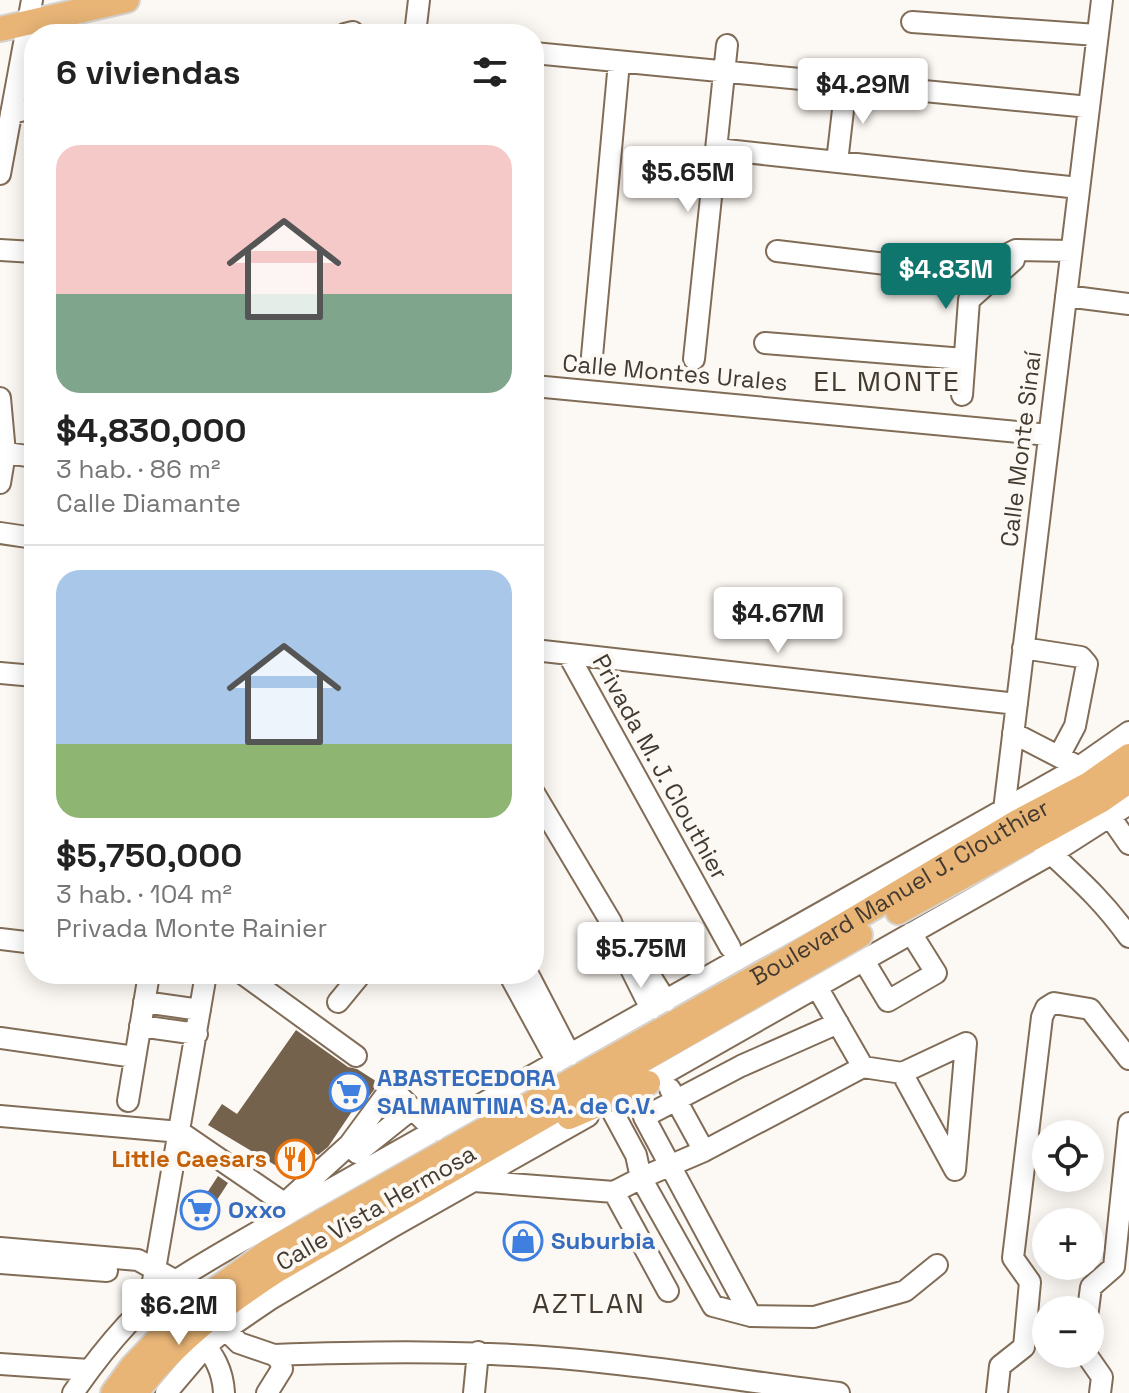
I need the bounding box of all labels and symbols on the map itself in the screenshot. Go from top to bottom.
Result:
pin: $4.29M [798,58,928,126]
pin: $5.65M [623,146,753,214]
pin: $4.83M [881,243,1011,311]
street label: Calle Montes Urales [561,347,789,398]
street label: Calle Monte Sinaí [993,349,1048,549]
district label: EL MONTE [813,363,961,399]
pin: $4.67M [713,587,843,655]
street label: Privada M. J. Clouthier [586,649,735,885]
street label: Boulevard Manuel J. Clouthier [744,792,1054,992]
pin: $5.75M [576,922,706,990]
place label: ABASTECEDORA SALMANTINA S.A. de C.V. [377,1062,656,1121]
supermarket icon: ABASTECEDORA SALMANTINA S.A. de C.V. [328,1071,370,1113]
street label: Calle Vista Hermosa [270,1138,481,1277]
restaurant icon: Little Caesars [274,1138,316,1180]
place label: Little Caesars [111,1143,267,1174]
supermarket icon: Oxxo [179,1189,221,1231]
place label: Oxxo [228,1194,287,1225]
shop icon: Suburbia [502,1220,544,1262]
place label: Suburbia [551,1225,656,1256]
pin: $6.2M [123,1279,235,1347]
district label: AZTLAN [532,1285,646,1321]

